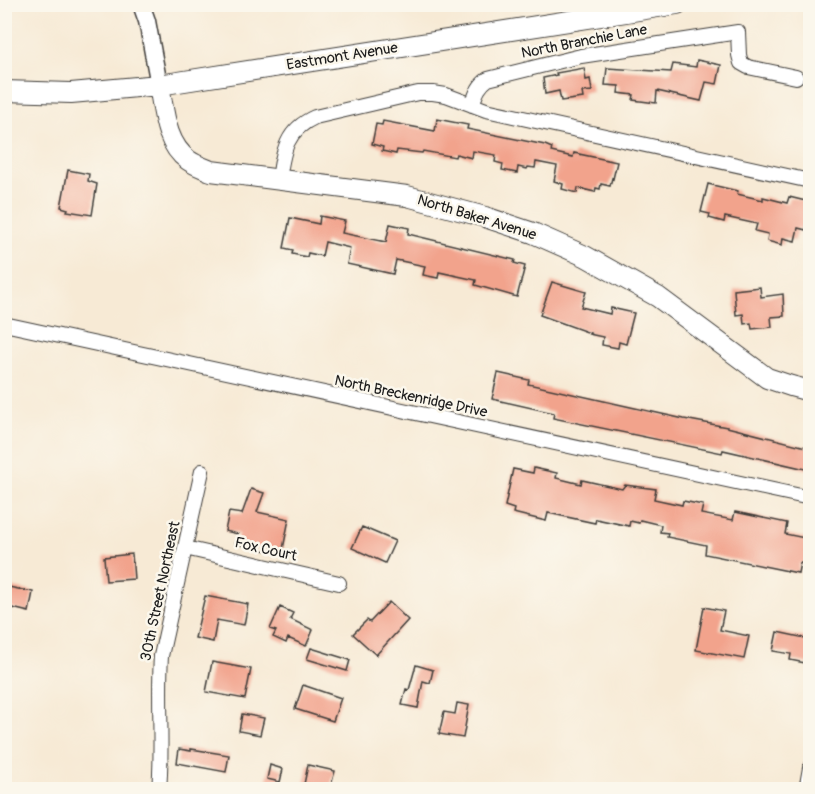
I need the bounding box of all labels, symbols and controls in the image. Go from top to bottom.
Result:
street label: North Branchie Lane [520,20,649,63]
street label: Eastmont Avenue [285,38,400,75]
street label: North Baker Avenue [415,190,539,245]
street label: North Breckenridge Drive [333,371,490,422]
street label: 30th Street Northeast [136,518,185,663]
street label: Fox Court [233,533,300,566]

